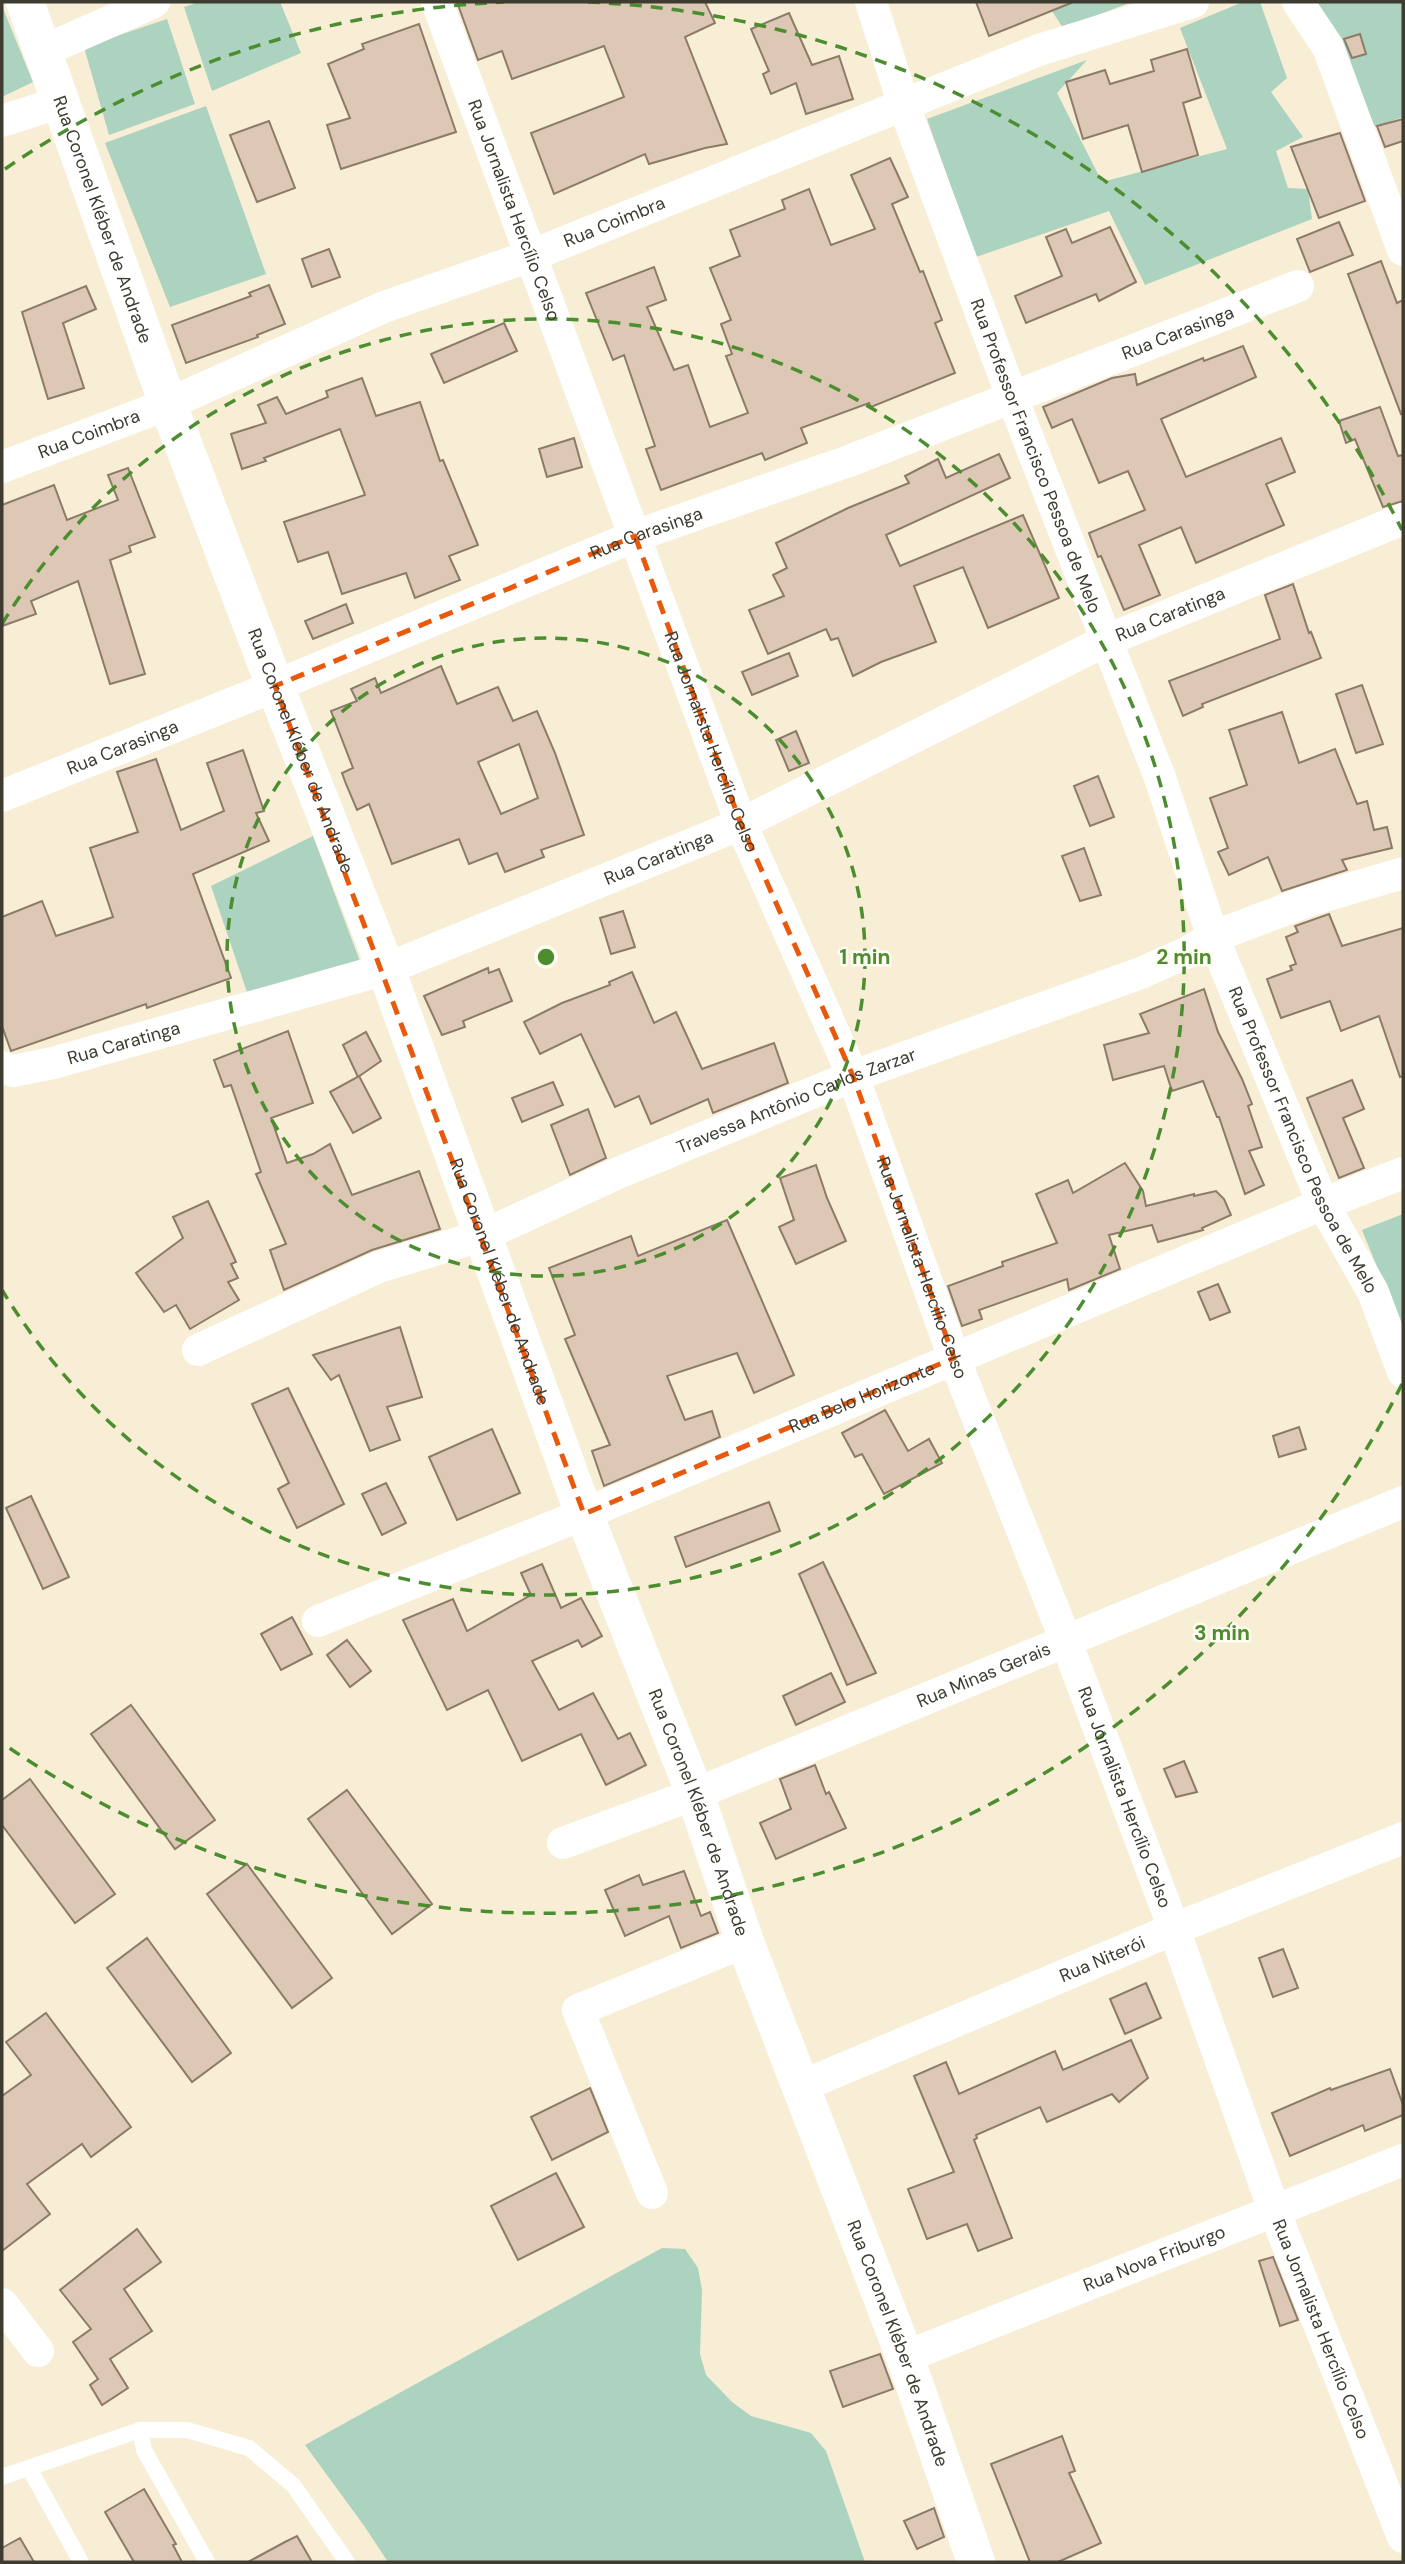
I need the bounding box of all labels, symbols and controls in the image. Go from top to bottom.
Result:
street label: Rua Coronel Kléber de Andrade [47,93,158,347]
street label: Rua Jornalista Hercílio Celso [462,96,566,324]
street label: Rua Coimbra [560,191,669,253]
street label: Rua Professor Francisco Pessoa de Melo [965,295,1107,617]
street label: Rua Carasinga [1118,300,1237,366]
street label: Rua Coimbra [35,404,143,464]
street label: Rua Carasinga [587,501,706,565]
street label: Rua Caratinga [1112,581,1229,647]
street label: Rua Coronel Kléber de Andrade [242,625,359,877]
street label: Rua Jornalista Hercílio Celso [659,628,764,856]
street label: Rua Carasinga [63,714,182,781]
street label: Rua Caratinga [600,825,717,891]
text: 1 min [839,943,891,971]
text: 2 min [1156,943,1212,971]
centre of rings [534,945,558,969]
street label: Rua Professor Francisco Pessoa de Melo [1223,983,1383,1298]
street label: Rua Caratinga [65,1016,183,1070]
street label: Travessa Antônio Carlos Zarzar [673,1042,920,1159]
street label: Rua Jornalista Hercílio Celso [871,1153,973,1383]
street label: Rua Coronel Kléber de Andrade [444,1155,556,1409]
street label: Rua Belo Horizonte [785,1356,939,1439]
text: 3 min [1194,1619,1250,1647]
street label: Rua Minas Gerais [913,1637,1054,1713]
street label: Rua Jornalista Hercílio Celso [1072,1683,1177,1911]
street label: Rua Coronel Kléber de Andrade [643,1685,754,1939]
street label: Rua Niterói [1056,1931,1149,1988]
street label: Rua Coronel Kléber de Andrade [841,2216,954,2470]
street label: Rua Jornalista Hercílio Celso [1267,2216,1375,2443]
street label: Rua Nova Friburgo [1080,2219,1229,2297]

